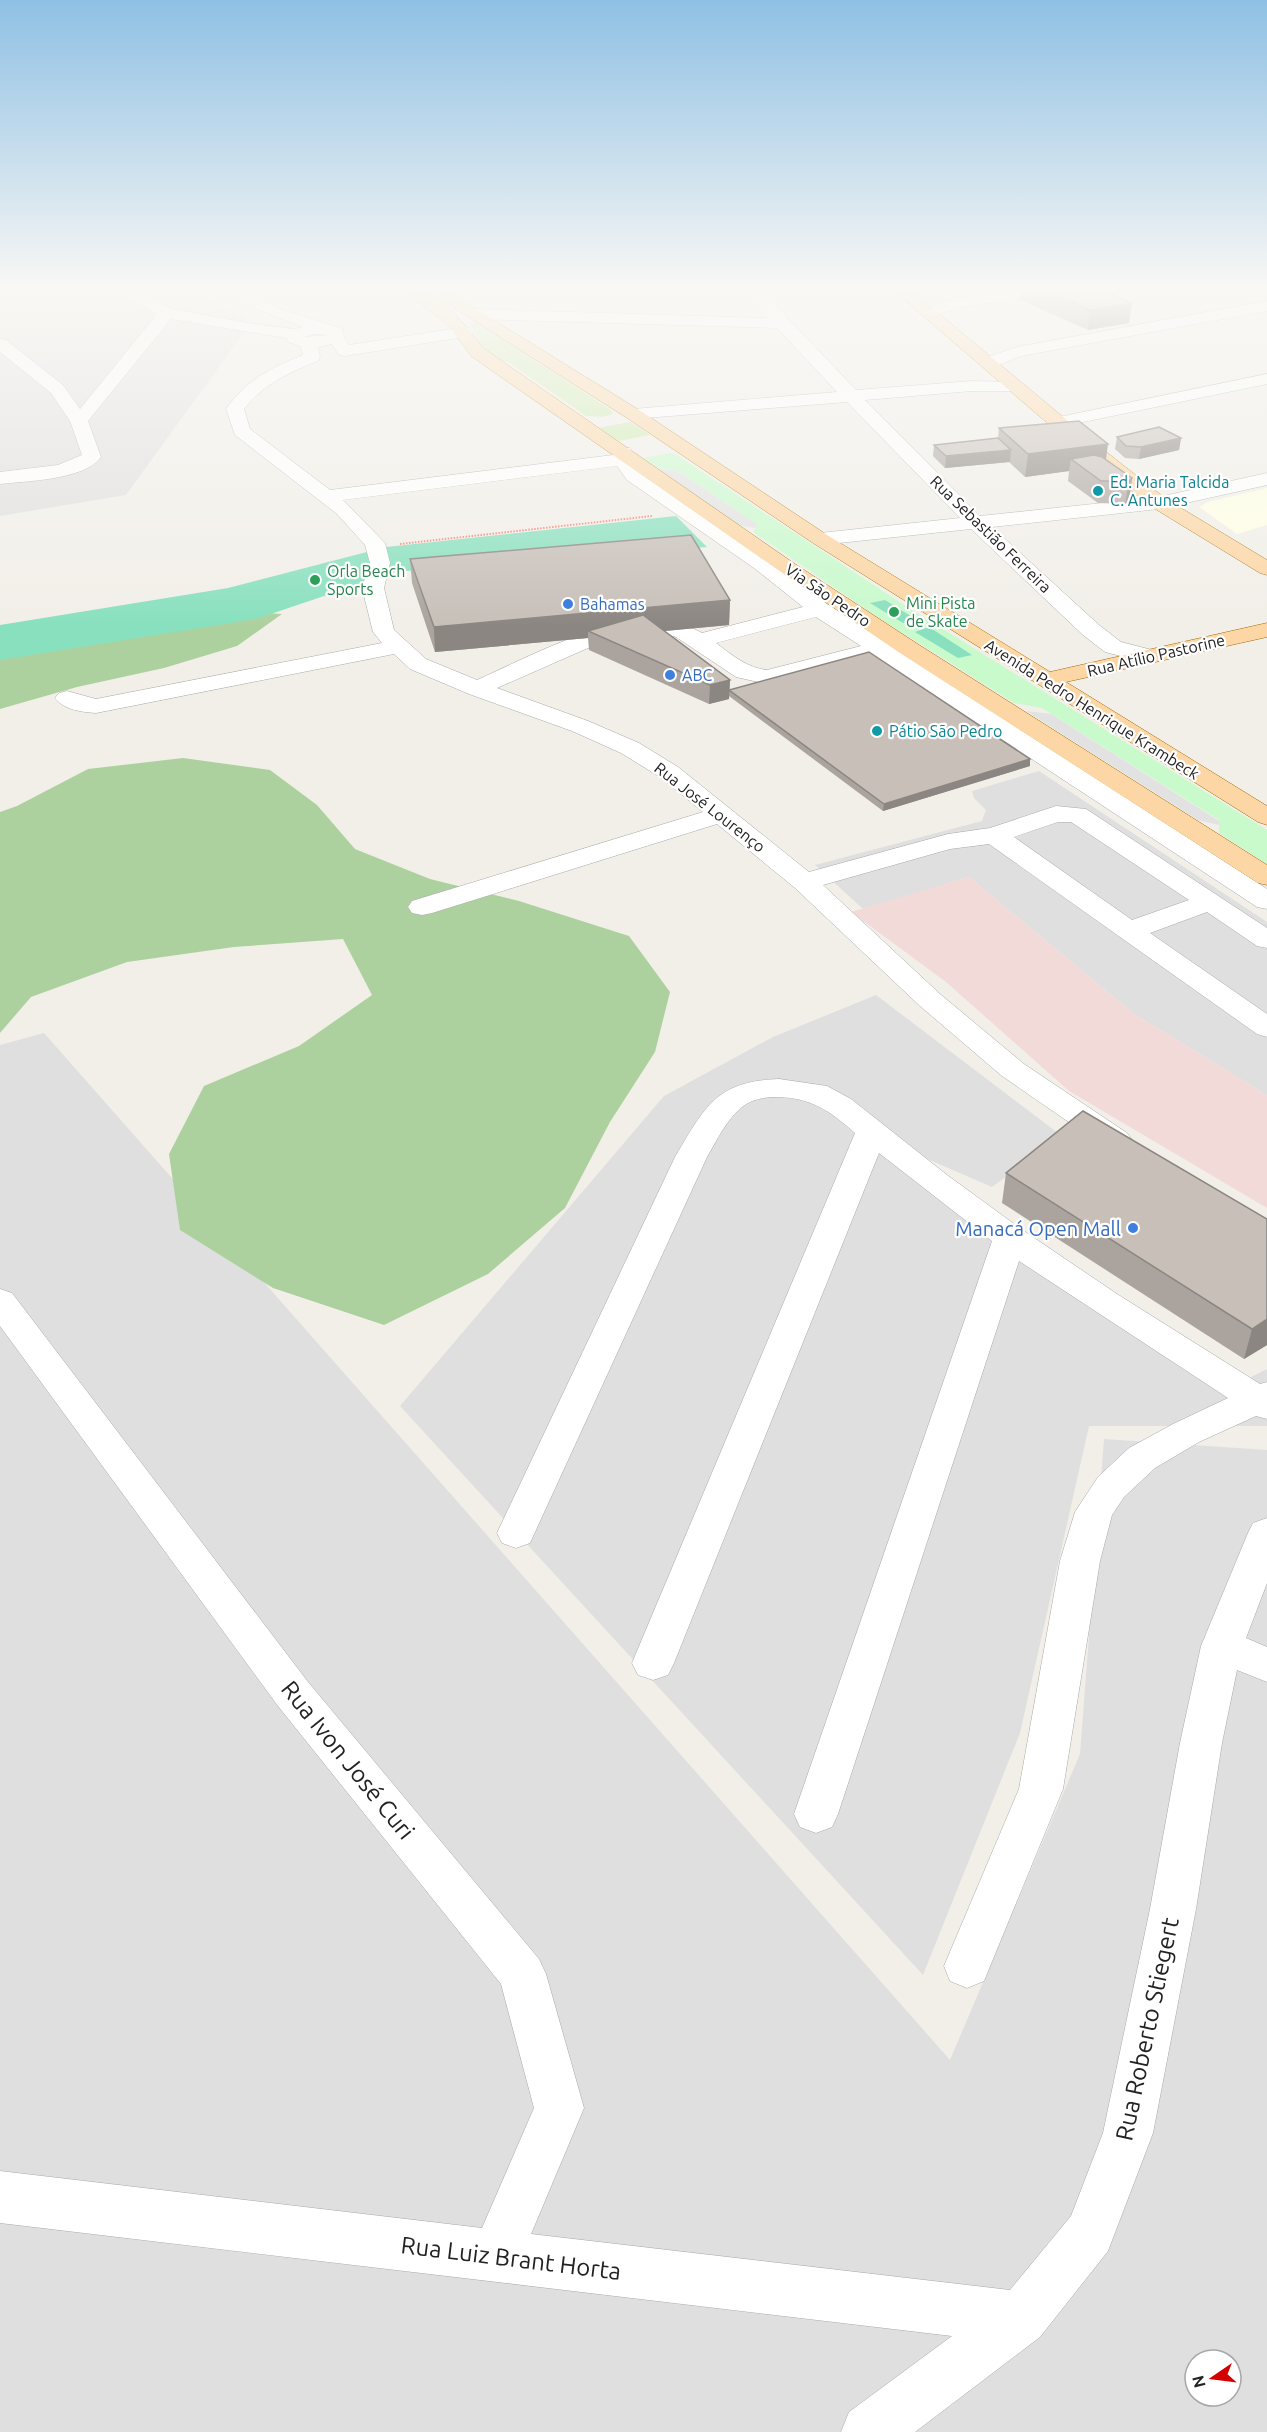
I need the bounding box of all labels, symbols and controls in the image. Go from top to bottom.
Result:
street label: Rua Sebastião Ferreira [927,472,1055,596]
place label: Ed. Maria Talcida C. Antunes [1110,473,1229,509]
marker: Ed. Maria Talcida C. Antunes [1091,484,1105,498]
street label: Via São Pedro [782,560,874,630]
place label: Orla Beach Sports [327,562,405,598]
marker: Orla Beach Sports [308,573,322,587]
place label: Mini Pista de Skate [906,594,975,630]
place label: Bahamas [580,595,645,613]
marker: Bahamas [561,597,575,611]
marker: Mini Pista de Skate [887,605,901,619]
street label: Rua Atílio Pastorine [1085,630,1227,680]
street label: Avenida Pedro Henrique Krambeck [982,635,1202,783]
place label: ABC [682,666,713,684]
marker: ABC [663,668,677,682]
place label: Pátio São Pedro [889,722,1002,740]
marker: Pátio São Pedro [870,724,884,738]
street label: Rua José Lourenço [651,758,769,856]
place label: Manacá Open Mall [955,1217,1121,1240]
marker: Manacá Open Mall [1126,1221,1140,1235]
street label: Rua Ivon José Curi [276,1675,420,1845]
street label: Rua Roberto Stiegert [1110,1914,1184,2143]
street label: Rua Luiz Brant Horta [399,2231,623,2285]
north arrow [1183,2348,1243,2408]
text: N [1188,2374,1209,2390]

